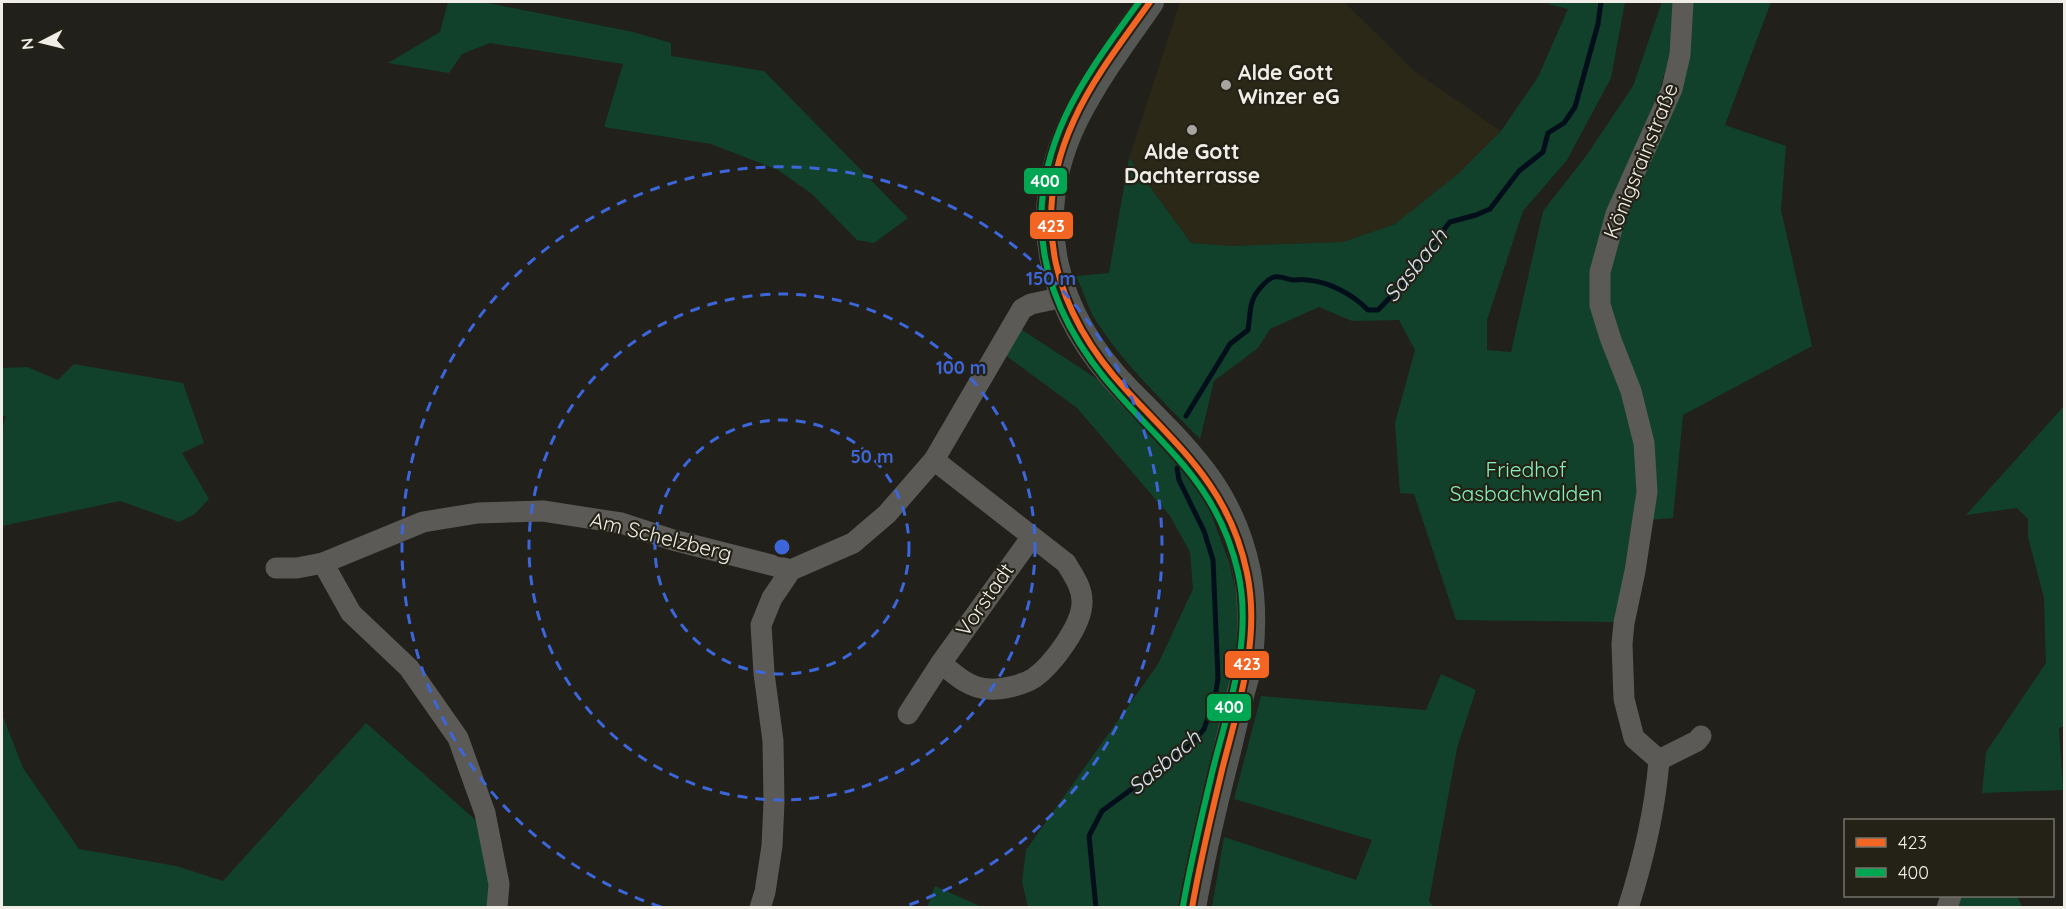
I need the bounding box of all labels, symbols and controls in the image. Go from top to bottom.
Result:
north arrow [12,12,72,72]
text: N [16,37,38,51]
place label: Alde Gott Winzer eG [1238,59,1340,109]
marker: Alde Gott Winzer eG [1219,78,1233,92]
street label: Königsrainstraße [1597,79,1683,242]
marker: Alde Gott Dachterrasse [1185,123,1199,137]
place label: Alde Gott Dachterrasse [1124,138,1260,188]
line badge: 400 [1023,167,1068,195]
text: 400 [1030,171,1060,191]
line badge: 423 [1029,211,1074,240]
text: 423 [1037,216,1065,236]
water label: Sasbach [1377,222,1453,307]
text: 150 m [1026,267,1076,290]
text: 100 m [936,356,986,379]
text: 50 m [850,445,894,468]
park label: Friedhof Sasbachwalden [1450,456,1602,506]
street label: Am Schelzberg [588,506,735,566]
centre of rings [772,537,792,557]
street label: Vorstadt [949,558,1019,641]
line badge: 423 [1224,650,1270,679]
text: 423 [1233,654,1261,674]
line badge: 400 [1206,693,1252,722]
text: 400 [1214,697,1244,717]
water label: Sasbach [1122,723,1207,801]
legend [1844,819,2054,897]
text: 423 [1898,831,1927,854]
text: 400 [1898,861,1929,884]

